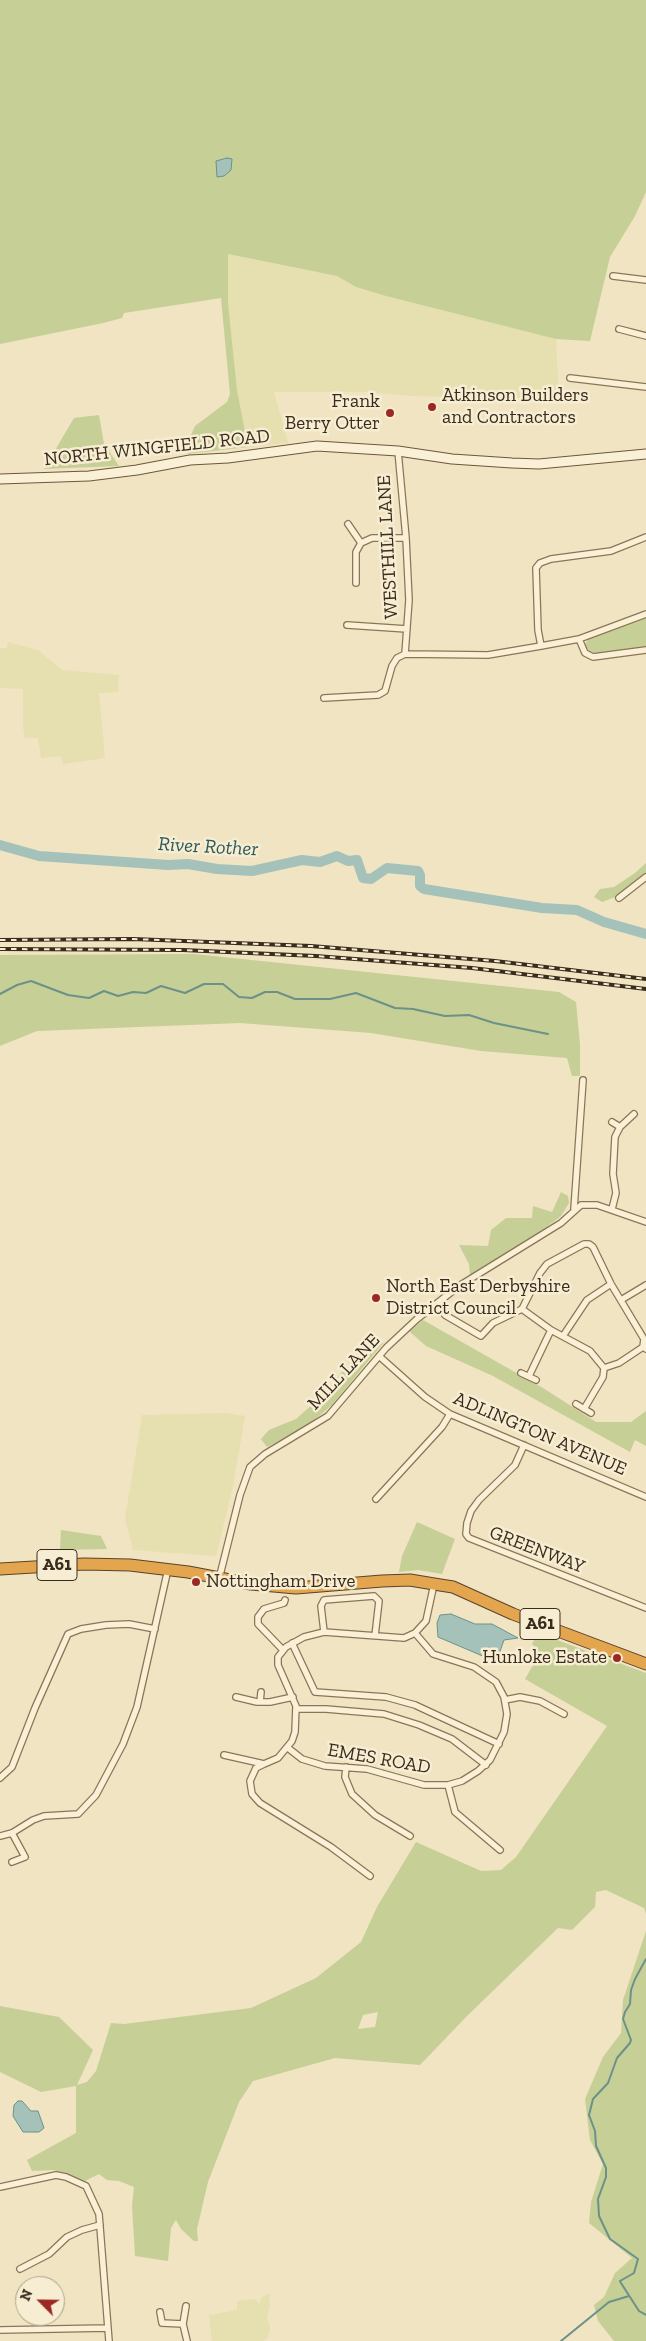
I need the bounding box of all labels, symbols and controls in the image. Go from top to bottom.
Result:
place label: Atkinson Builders and Contractors [442,385,589,429]
place label: Frank Berry Otter [285,391,380,435]
marker: Atkinson Builders and Contractors [426,401,438,413]
marker: Frank Berry Otter [384,407,396,419]
street label: NORTH WINGFIELD ROAD [43,425,271,471]
street label: WESTHILL LANE [373,474,403,620]
water label: River Rother [157,832,259,862]
place label: North East Derbyshire District Council [386,1276,570,1320]
marker: North East Derbyshire District Council [370,1292,382,1304]
street label: MILL LANE [303,1329,385,1415]
street label: ADLINGTON AVENUE [450,1387,630,1481]
street label: GREENWAY [486,1521,588,1579]
road number: A61 [37,1550,77,1580]
place label: Nottingham Drive [206,1571,355,1593]
marker: Nottingham Drive [190,1576,202,1588]
road number: A61 [520,1608,560,1640]
place label: Hunloke Estate [482,1647,607,1669]
marker: Hunloke Estate [611,1652,623,1664]
street label: EMES ROAD [326,1739,432,1779]
north arrow [15,2276,65,2326]
text: N [17,2287,37,2304]

